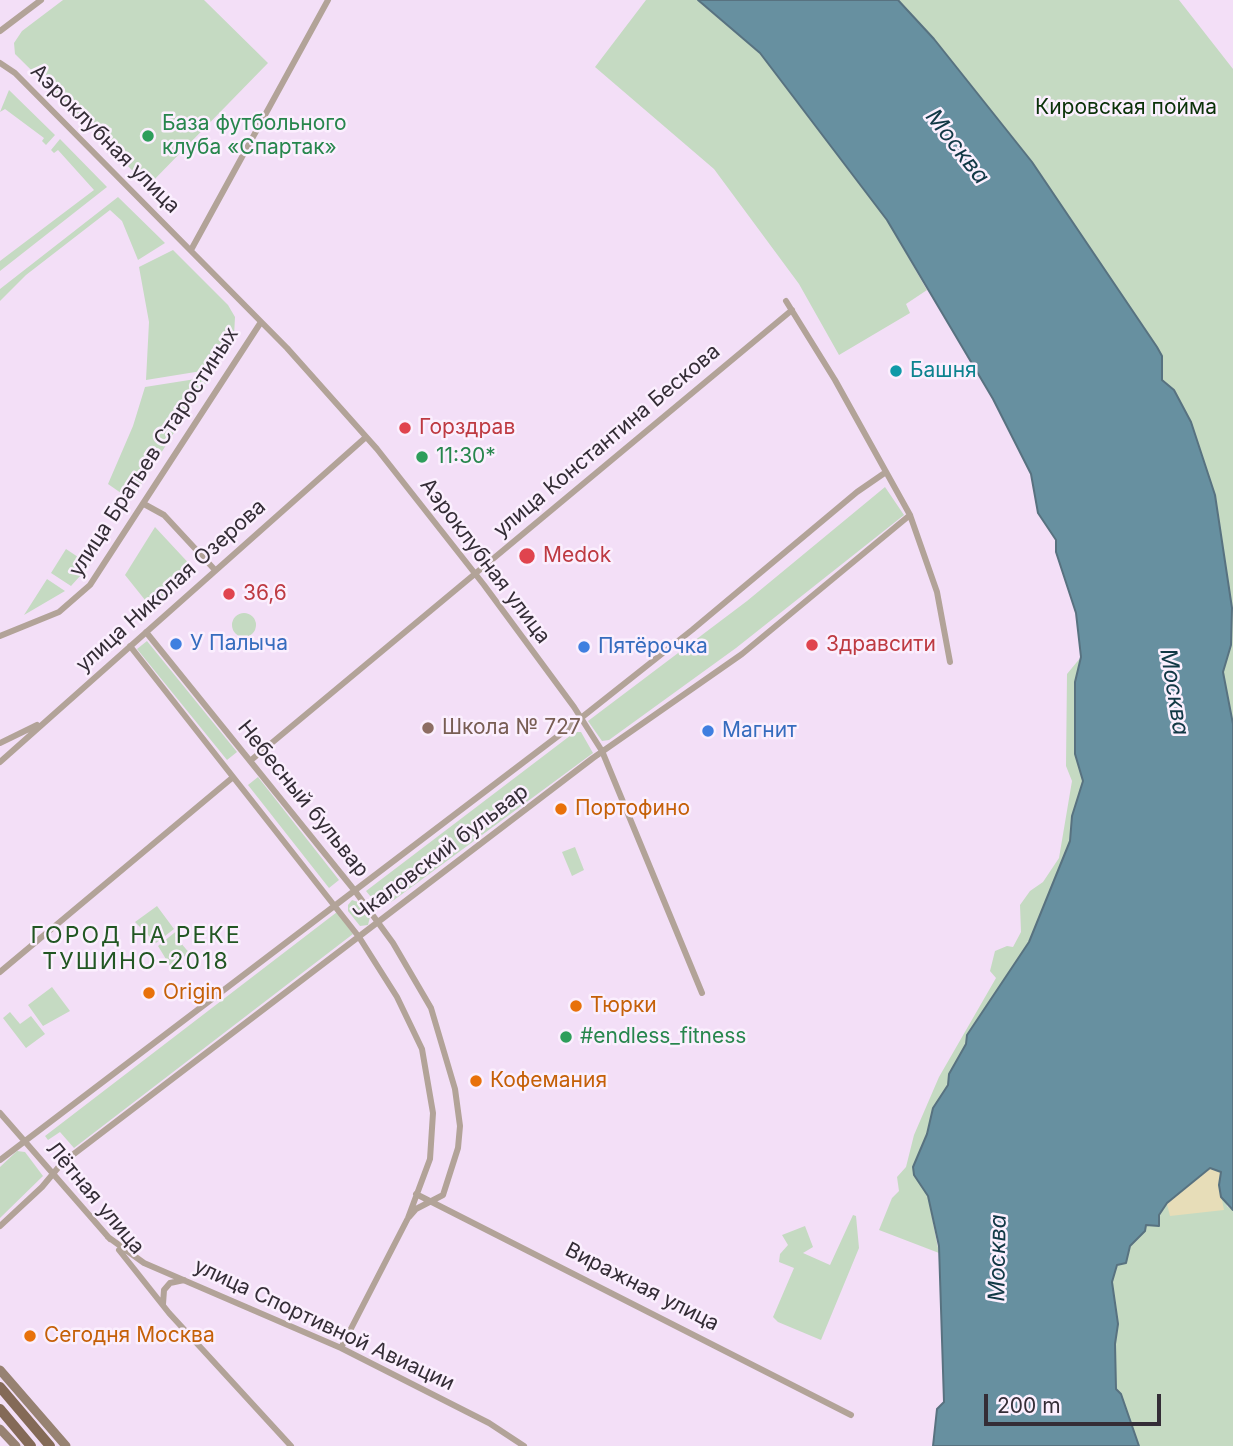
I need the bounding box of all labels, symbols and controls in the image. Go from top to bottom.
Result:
street label: Аэроклубная улица [25,59,185,219]
park label: Кировская пойма [1035,95,1217,121]
water label: Москва [919,104,995,190]
place label: База футбольного клуба «Спартак» [162,111,347,161]
marker: База футбольного клуба «Спартак» [140,128,156,144]
street label: улица Братьев Старостиных [64,323,244,581]
street label: улица Константина Бескова [489,339,725,543]
place label: Башня [910,358,977,384]
marker: Башня [888,363,904,379]
place label: Горздрав [419,415,515,441]
marker: Горздрав [397,420,413,436]
place label: 11:30* [436,444,496,470]
marker: 11:30* [414,449,430,465]
street label: Аэроклубная улица [415,473,555,649]
street label: улица Николая Озерова [71,494,271,678]
place label: Medok [543,543,611,569]
marker: Medok [517,546,537,566]
place label: 36,6 [243,581,287,607]
marker: 36,6 [221,586,237,602]
place label: У Палыча [190,631,288,657]
place label: Здравсити [826,632,936,658]
place label: Пятёрочка [598,634,708,660]
marker: У Палыча [168,636,184,652]
marker: Здравсити [804,637,820,653]
marker: Пятёрочка [576,639,592,655]
water label: Москва [1154,647,1194,737]
place label: Школа № 727 [442,715,581,741]
street label: Небесный бульвар [232,716,374,882]
place label: Магнит [722,718,797,744]
marker: Школа № 727 [420,720,436,736]
marker: Магнит [700,723,716,739]
street label: Чкаловский бульвар [349,779,533,927]
place label: Портофино [575,796,690,822]
marker: Портофино [553,801,569,817]
district label: ГОРОД НА РЕКЕ ТУШИНО-2018 [32,922,240,976]
place label: Origin [163,980,223,1006]
marker: Origin [141,985,157,1001]
place label: Тюрки [590,993,657,1019]
marker: Тюрки [568,998,584,1014]
place label: #endless_fitness [580,1024,746,1050]
marker: #endless_fitness [558,1029,574,1045]
place label: Кофемания [490,1068,607,1094]
marker: Кофемания [468,1073,484,1089]
street label: Лётная улица [41,1136,149,1260]
water label: Москва [983,1214,1013,1302]
street label: Виражная улица [561,1237,723,1337]
street label: улица Спортивной Авиации [190,1253,458,1397]
place label: Сегодня Москва [44,1323,215,1349]
marker: Сегодня Москва [22,1328,38,1344]
scale bar [988,1380,1165,1424]
text: 200 m [997,1393,1061,1418]

